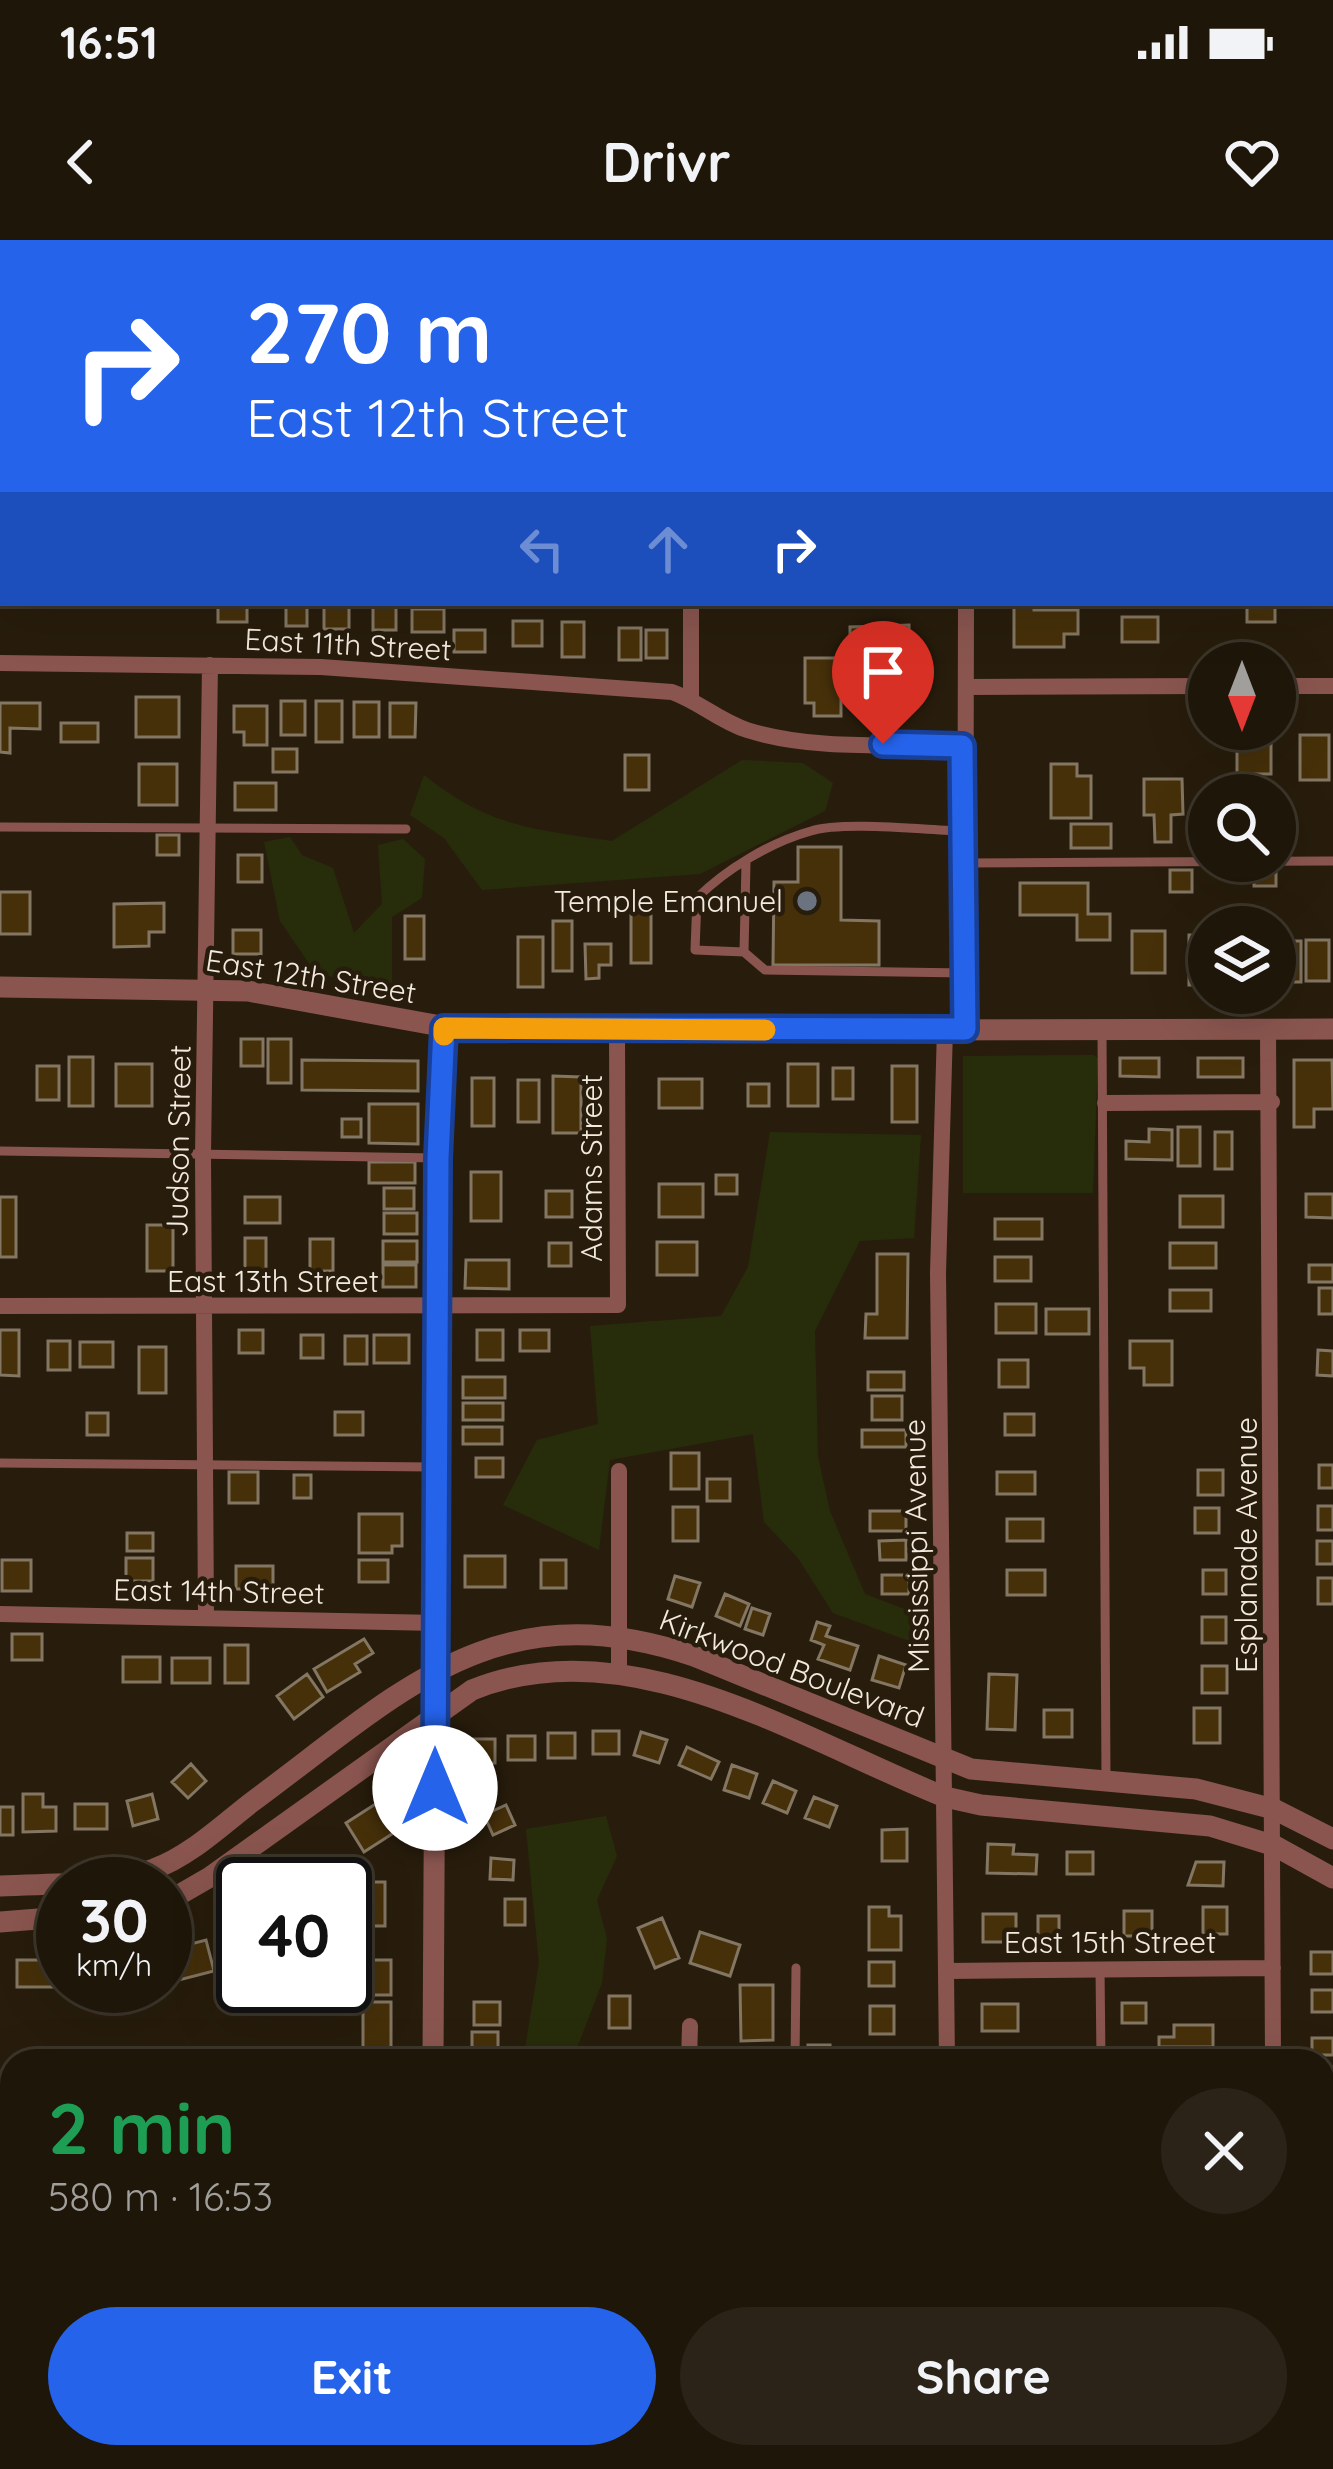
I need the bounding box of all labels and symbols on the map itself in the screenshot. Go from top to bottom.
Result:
street label: East 11th Street [244,620,452,668]
pin [832,621,934,744]
north arrow [1188,642,1296,750]
place label: Temple Emanuel [553,882,783,920]
marker: Temple Emanuel [794,888,820,914]
street label: East 12th Street [203,941,419,1011]
street label: Judson Street [157,1045,199,1237]
street label: Adams Street [572,1074,610,1262]
street label: East 13th Street [167,1262,379,1300]
street label: Esplanade Avenue [1227,1417,1265,1673]
street label: Mississippi Avenue [895,1419,937,1673]
street label: East 14th Street [113,1570,325,1612]
street label: Kirkwood Boulevard [654,1600,930,1736]
position arrow [372,1725,498,1851]
speed limit sign: 40 [216,1857,372,2013]
street label: East 15th Street [1004,1923,1216,1961]

